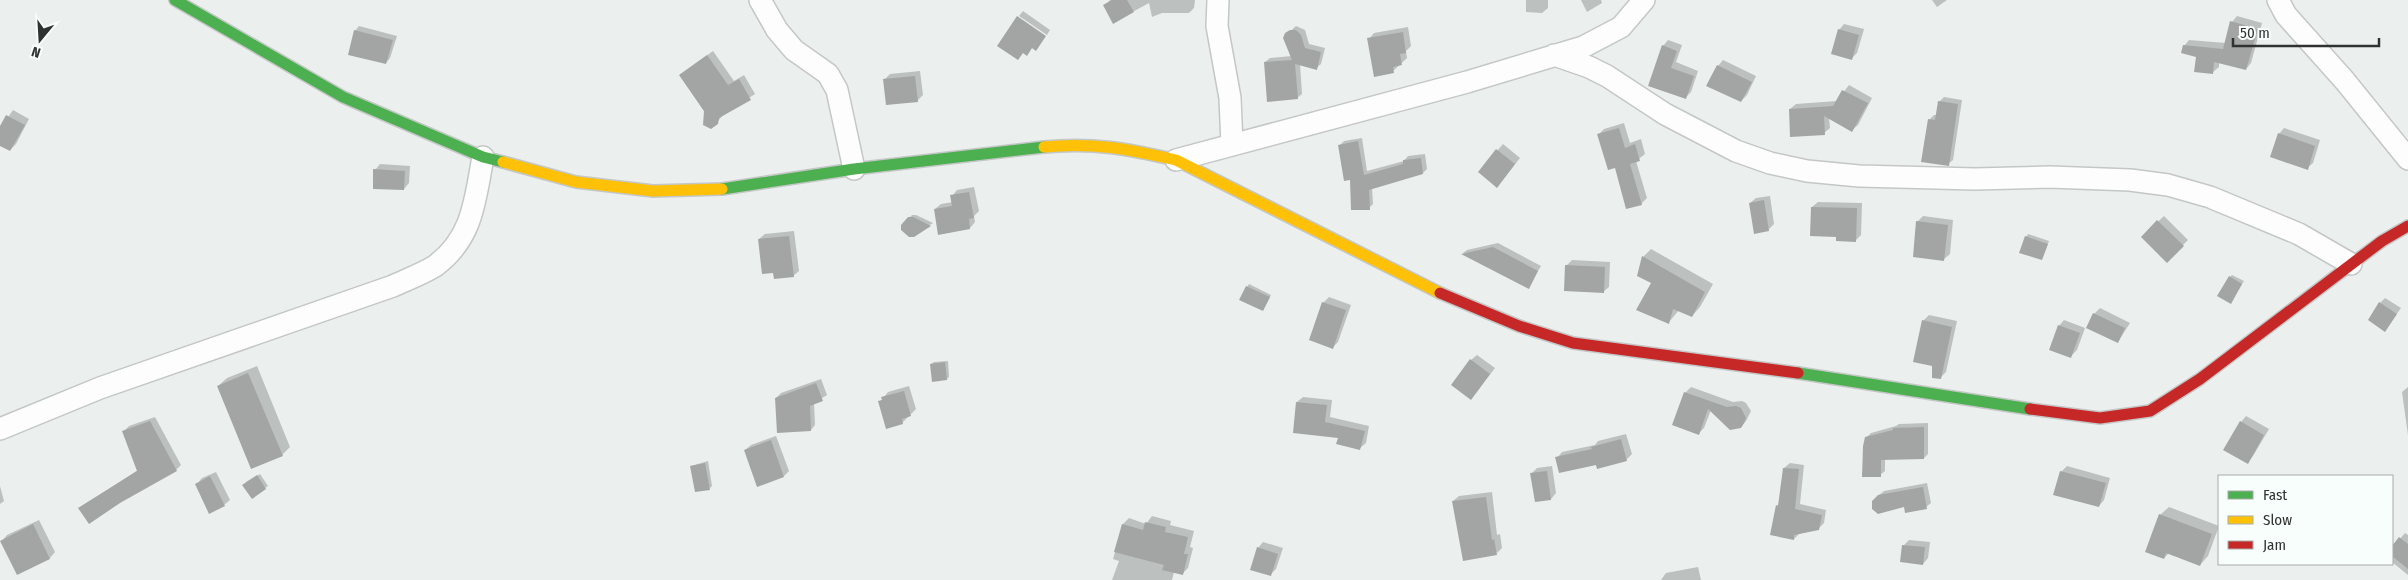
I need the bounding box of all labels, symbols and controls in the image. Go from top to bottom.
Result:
north arrow [15,15,65,65]
scale bar [2233,15,2379,47]
text: 50 m [2240,24,2270,42]
text: N [30,43,43,61]
legend [2218,475,2393,565]
text: Fast [2263,486,2287,504]
text: Slow [2263,511,2292,529]
text: Jam [2263,536,2286,554]

